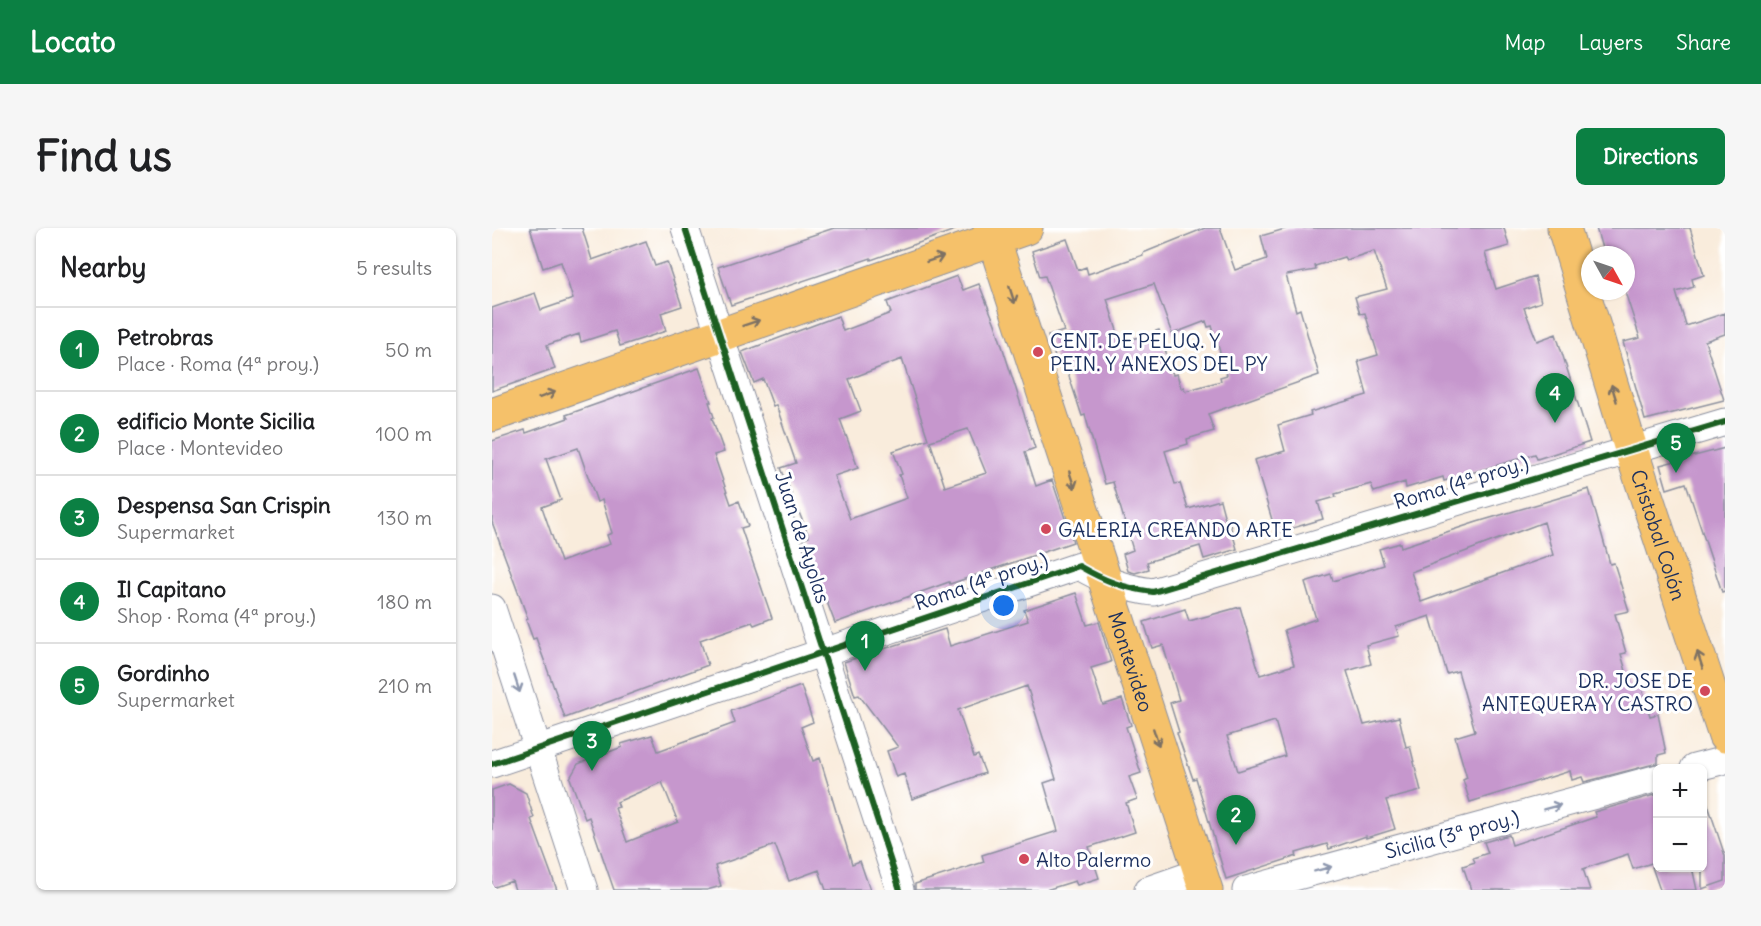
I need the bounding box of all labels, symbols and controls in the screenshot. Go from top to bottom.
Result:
text: Locato [30,24,116,60]
text: Map [1505,29,1545,56]
text: Layers [1578,29,1643,56]
text: Share [1676,29,1731,56]
button: Directions [1576,128,1725,185]
text: Find us [36,130,172,182]
north arrow [1581,246,1635,300]
text: Nearby [60,251,146,284]
one-way arrow [925,253,944,264]
text: 5 results [356,255,432,280]
one-way arrow [1007,285,1018,304]
one-way arrow [741,317,760,328]
text: Petrobras [117,323,213,351]
place label: CENT. DE PELUQ. Y PEIN. Y ANEXOS DEL PY [1050,328,1267,376]
text: 1 [76,337,83,362]
text: 50 m [385,337,432,362]
marker: CENT. DE PELUQ. Y PEIN. Y ANEXOS DEL PY [1031,345,1045,359]
text: Place · Roma (4ª proy.) [117,351,319,376]
pin: 4 [1536,374,1574,423]
one-way arrow [1608,384,1619,403]
one-way arrow [537,389,556,400]
text: edificio Monte Sicilia [117,407,315,435]
text: 2 [74,421,85,446]
text: 100 m [375,421,432,446]
pin: 5 [1656,424,1696,473]
text: Place · Montevideo [117,435,283,460]
street label: Roma (4ª proy.) [1391,450,1531,514]
street label: Cristobal Colón [1626,466,1692,603]
street label: Juan de Ayolas [770,468,836,606]
one-way arrow [1068,470,1079,489]
text: Despensa San Crispin [117,491,331,519]
text: 3 [74,505,85,530]
text: 130 m [377,505,432,530]
place label: GALERIA CREANDO ARTE [1058,517,1293,542]
text: Supermarket [117,519,235,544]
marker: GALERIA CREANDO ARTE [1039,522,1053,536]
street label: Roma (4ª proy.) [911,546,1051,616]
text: Il Capitano [117,575,226,603]
text: 4 [74,589,85,614]
text: 180 m [377,589,432,614]
your location [989,591,1018,620]
text: Shop · Roma (4ª proy.) [117,603,316,628]
street label: Montevideo [1103,608,1159,715]
pin: 1 [846,622,884,671]
one-way arrow [1694,651,1705,670]
text: Gordinho [117,659,210,687]
place label: DR. JOSE DE ANTEQUERA Y CASTRO [1482,668,1693,716]
text: 5 [74,673,85,698]
text: 210 m [378,673,432,698]
one-way arrow [512,674,523,693]
marker: DR. JOSE DE ANTEQUERA Y CASTRO [1698,684,1712,698]
text: Supermarket [117,687,235,712]
pin: 3 [572,722,612,771]
one-way arrow [1151,727,1162,746]
map controls [1653,764,1707,872]
button: + [1653,764,1707,818]
pin: 2 [1216,796,1256,845]
one-way arrow [1542,801,1561,812]
street label: Sicilia (3ª proy.) [1382,804,1522,864]
button: − [1653,818,1707,872]
place label: Alto Palermo [1036,847,1151,872]
marker: Alto Palermo [1017,852,1031,866]
one-way arrow [1313,863,1332,874]

